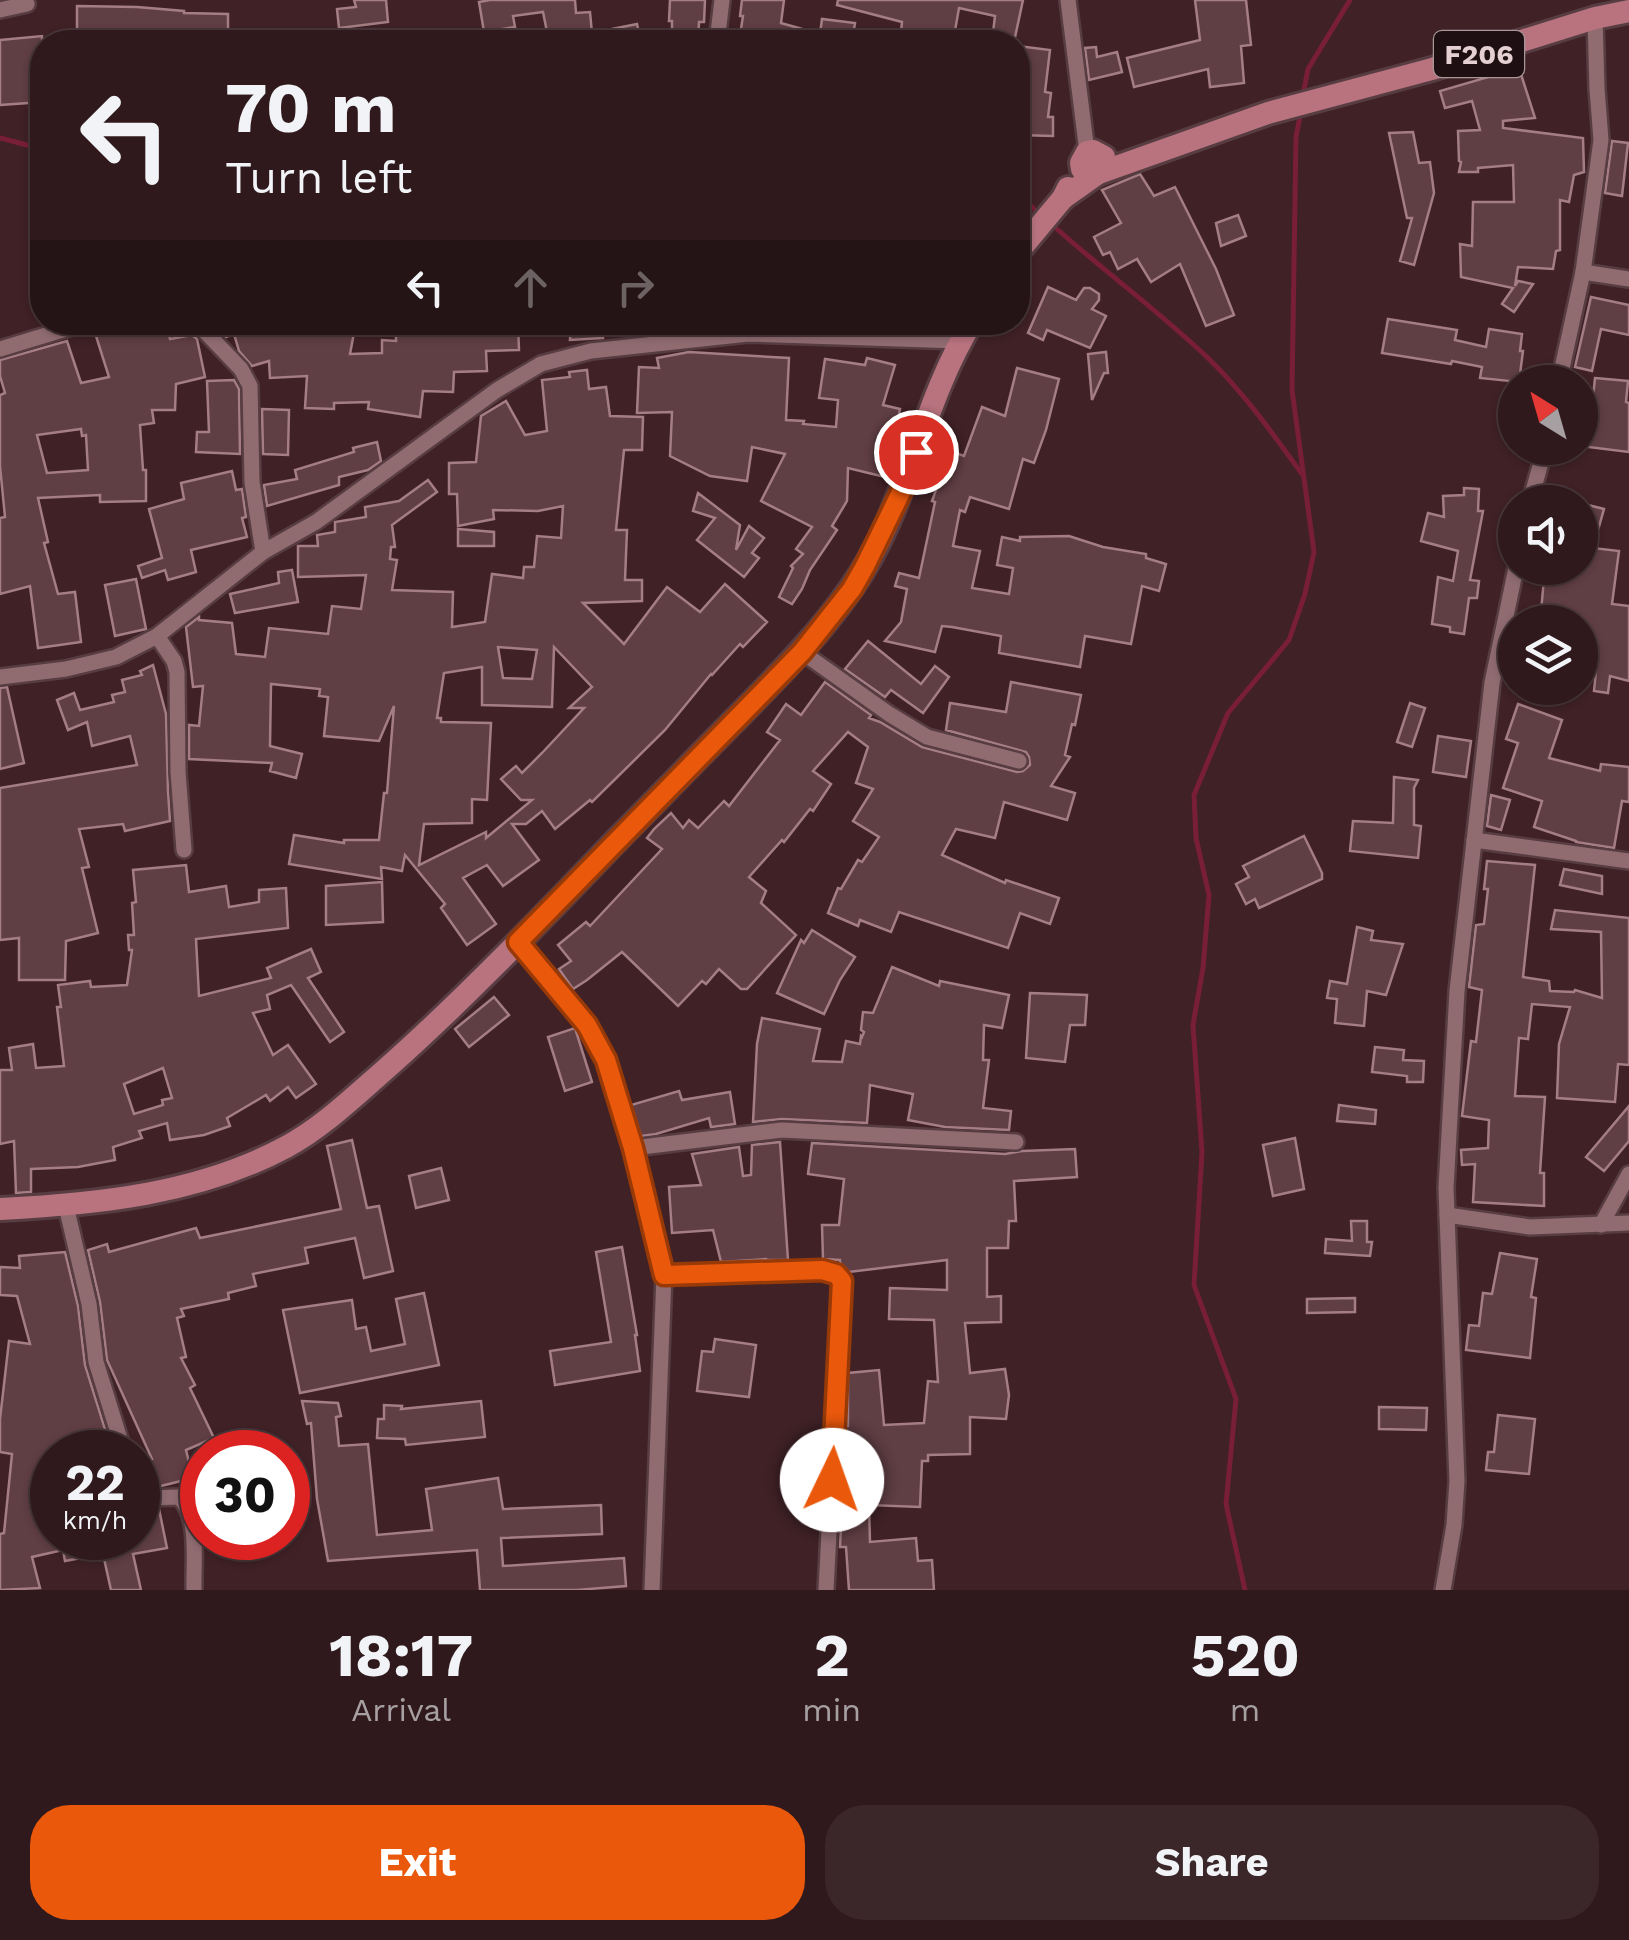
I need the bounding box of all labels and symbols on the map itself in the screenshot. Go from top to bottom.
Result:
road number: F206 [1434,31,1524,77]
north arrow [1498,365,1598,465]
pin [874,410,959,495]
position arrow [780,1428,884,1532]
speed limit sign: 30 [180,1430,310,1560]

